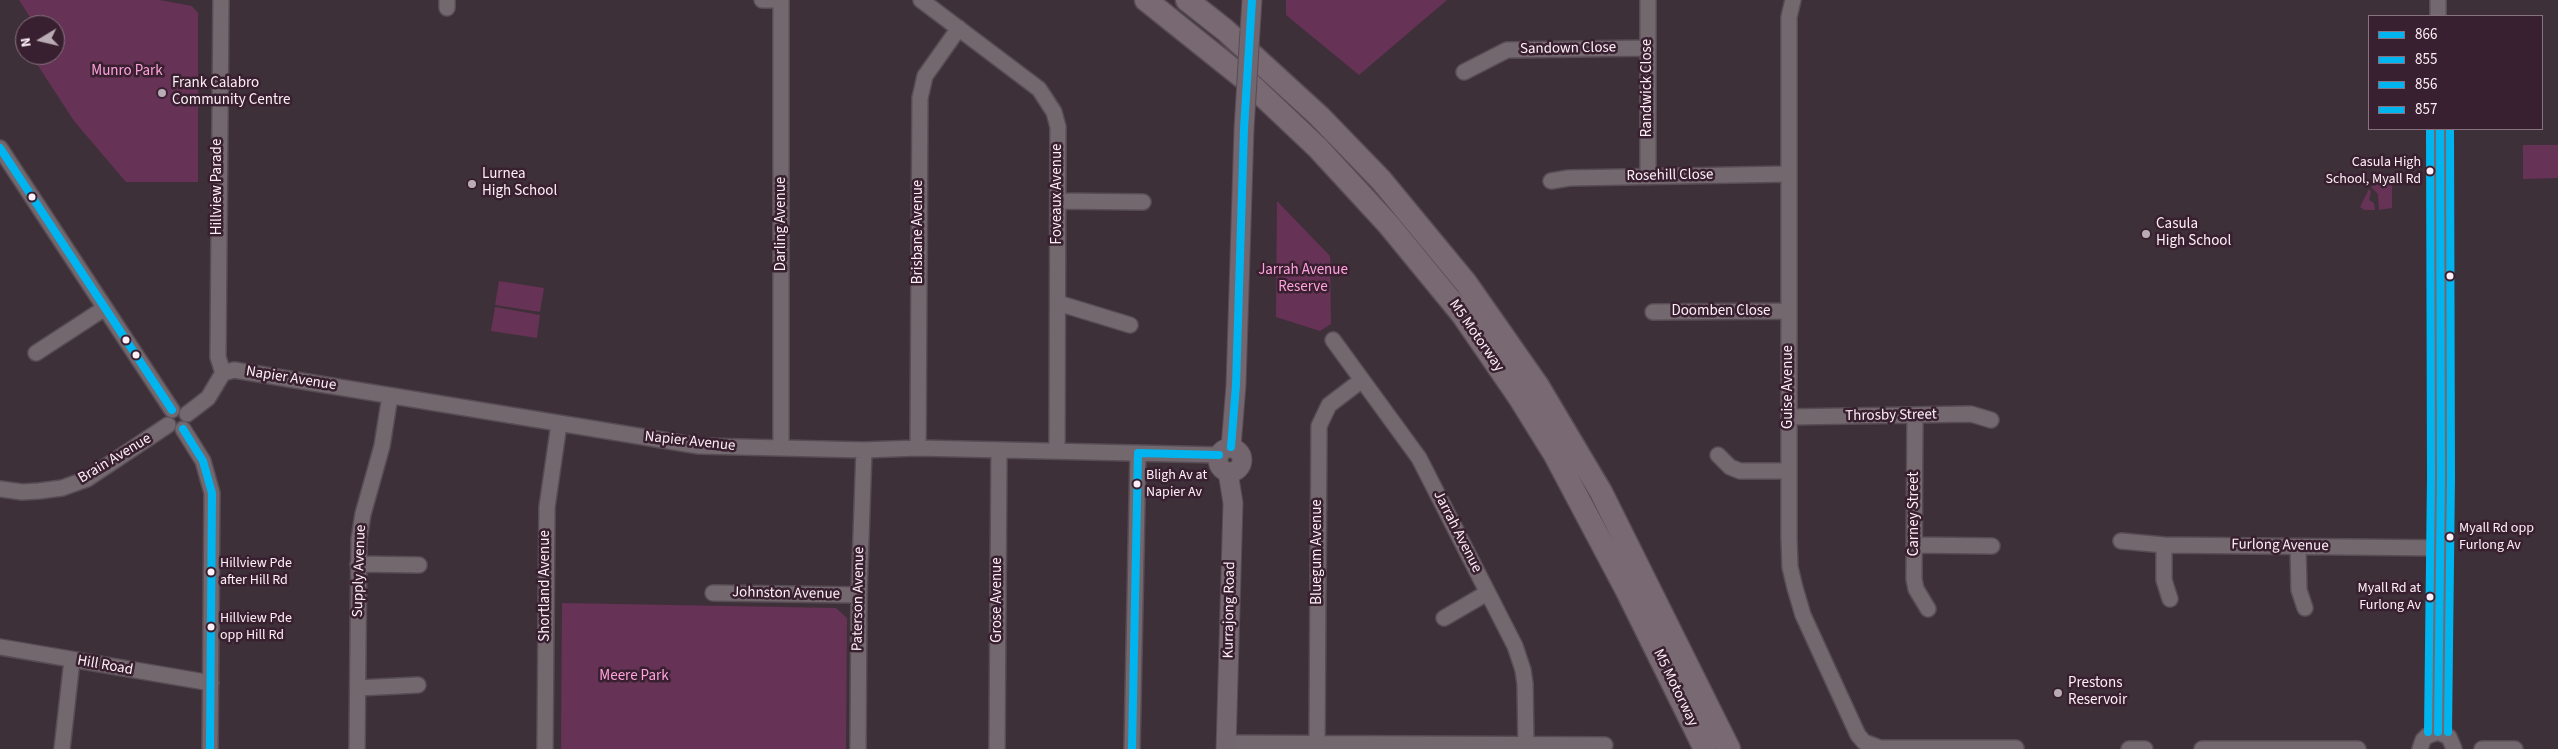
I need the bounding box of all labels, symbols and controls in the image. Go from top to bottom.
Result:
north arrow [15,15,65,65]
legend [2368,15,2543,130]
text: 866 [2415,24,2437,45]
text: N [16,36,37,48]
street label: Sandown Close [1520,39,1616,59]
street label: Randwick Close [1639,39,1657,137]
text: 855 [2415,49,2437,70]
park label: Munro Park [91,63,163,81]
text: 856 [2415,74,2437,95]
place label: Frank Calabro Community Centre [172,75,290,110]
marker: Frank Calabro Community Centre [156,87,168,99]
text: 857 [2415,99,2437,120]
street label: Hillview Parade [209,139,227,235]
street label: Foveaux Avenue [1049,143,1067,245]
place label: Casula High School, Myall Rd [2325,155,2421,188]
place label: Lurnea High School [482,166,557,201]
street label: Rosehill Close [1626,166,1714,186]
marker: Casula High School, Myall Rd [2425,166,2435,176]
street label: Darling Avenue [773,177,791,271]
marker: Lurnea High School [466,178,478,190]
street label: Brisbane Avenue [910,180,928,284]
unlabelled marker [27,192,37,202]
place label: Casula High School [2156,216,2231,251]
marker: Casula High School [2140,228,2152,240]
park label: Jarrah Avenue Reserve [1258,262,1348,297]
unlabelled marker [2445,271,2455,281]
street label: M5 Motorway [1445,297,1507,375]
street label: Doomben Close [1671,303,1771,321]
unlabelled marker [121,335,131,345]
street label: Guise Avenue [1780,345,1798,429]
unlabelled marker [131,350,141,360]
street label: Napier Avenue [245,363,337,395]
street label: Throsby Street [1845,406,1937,426]
street label: Napier Avenue [644,428,736,456]
street label: Brain Avenue [75,430,155,488]
place label: Bligh Av at Napier Av [1146,468,1207,501]
street label: Carney Street [1906,472,1924,556]
marker: Bligh Av at Napier Av [1132,479,1142,489]
street label: Jarrah Avenue [1429,488,1485,576]
street label: Bluegum Avenue [1309,499,1327,605]
place label: Myall Rd opp Furlong Av [2459,521,2534,554]
street label: Supply Avenue [349,524,371,618]
street label: Shortland Avenue [537,530,555,642]
marker: Myall Rd opp Furlong Av [2445,532,2455,542]
street label: Furlong Avenue [2231,536,2329,556]
street label: Paterson Avenue [849,547,869,651]
place label: Hillview Pde after Hill Rd [220,556,292,588]
street label: Grose Avenue [989,557,1007,643]
street label: Kurrajong Road [1220,561,1240,659]
marker: Hillview Pde after Hill Rd [206,567,216,577]
place label: Myall Rd at Furlong Av [2358,581,2421,614]
street label: Johnston Avenue [732,584,840,604]
marker: Myall Rd at Furlong Av [2425,592,2435,602]
place label: Hillview Pde opp Hill Rd [220,611,292,644]
marker: Hillview Pde opp Hill Rd [206,622,216,632]
street label: M5 Motorway [1649,646,1701,730]
street label: Hill Road [76,652,134,680]
park label: Meere Park [599,668,669,686]
place label: Prestons Reservoir [2068,675,2127,710]
marker: Prestons Reservoir [2052,687,2064,699]

